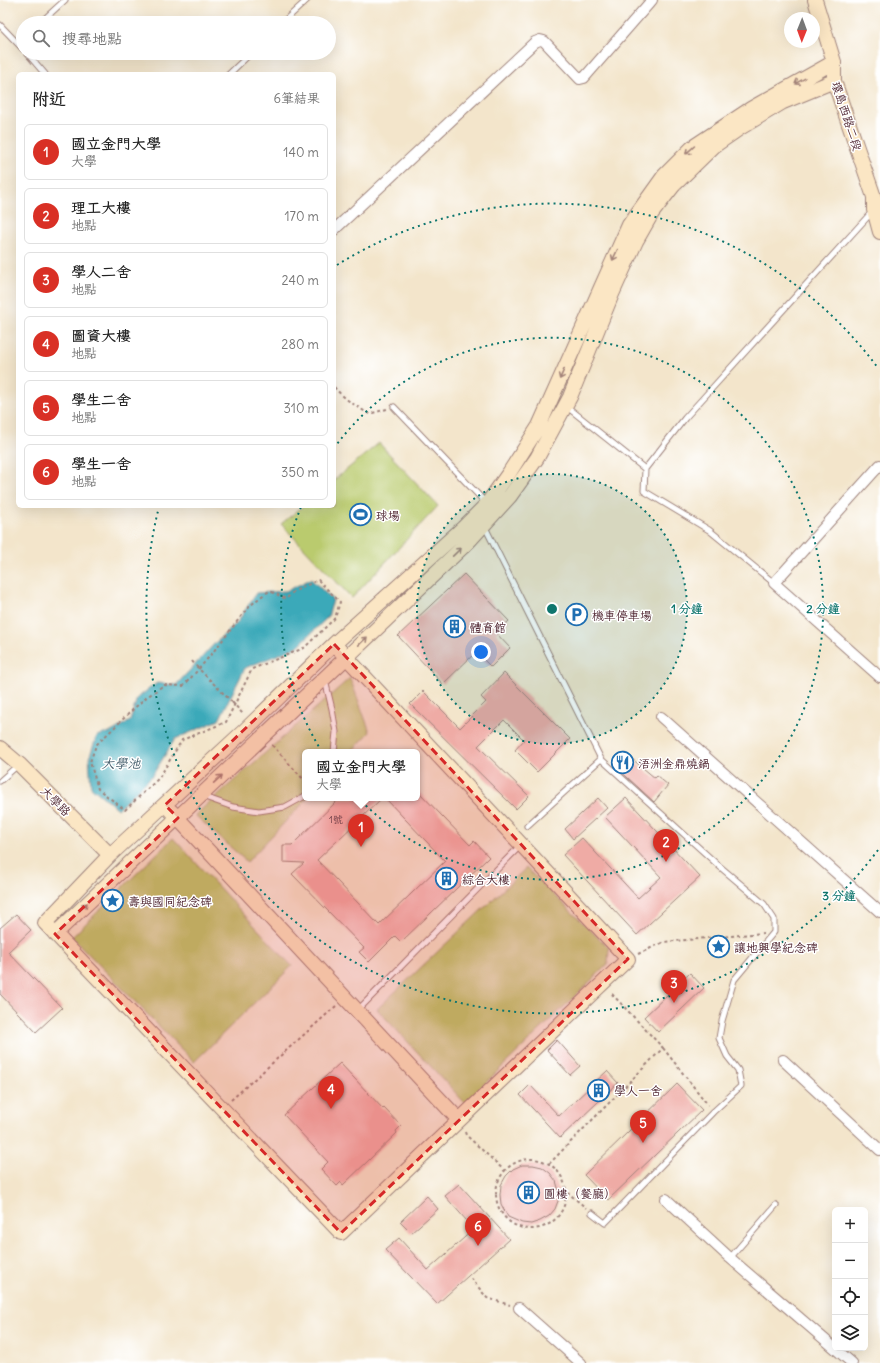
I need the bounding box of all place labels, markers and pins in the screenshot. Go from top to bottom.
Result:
sports icon: 球場 [347,502,373,528]
place label: 球場 [376,508,400,523]
centre of rings [545,602,559,616]
parking icon: 機車停車場 [564,602,590,628]
place label: 機車停車場 [592,608,652,623]
building icon: 體育館 [442,614,468,640]
place label: 體育館 [470,620,506,635]
restaurant icon: 浯洲金鼎燒鍋 [610,750,636,776]
place label: 浯洲金鼎燒鍋 [638,756,710,771]
pin: 1 [348,814,374,847]
pin: 2 [653,829,679,862]
building icon: 綜合大樓 [433,866,459,892]
place label: 綜合大樓 [462,872,510,887]
place icon: 壽與國同紀念碑 [100,888,126,914]
place label: 壽與國同紀念碑 [128,894,212,909]
place icon: 讓地興學紀念碑 [705,934,731,960]
place label: 讓地興學紀念碑 [734,940,818,955]
pin: 3 [661,970,687,1003]
pin: 4 [318,1076,344,1109]
building icon: 學人一舍 [586,1077,612,1103]
place label: 學人一舍 [614,1083,662,1098]
pin: 5 [630,1110,656,1143]
building icon: 圓樓（餐廳） [516,1180,542,1206]
place label: 圓樓（餐廳） [544,1186,616,1201]
pin: 6 [465,1213,491,1246]

